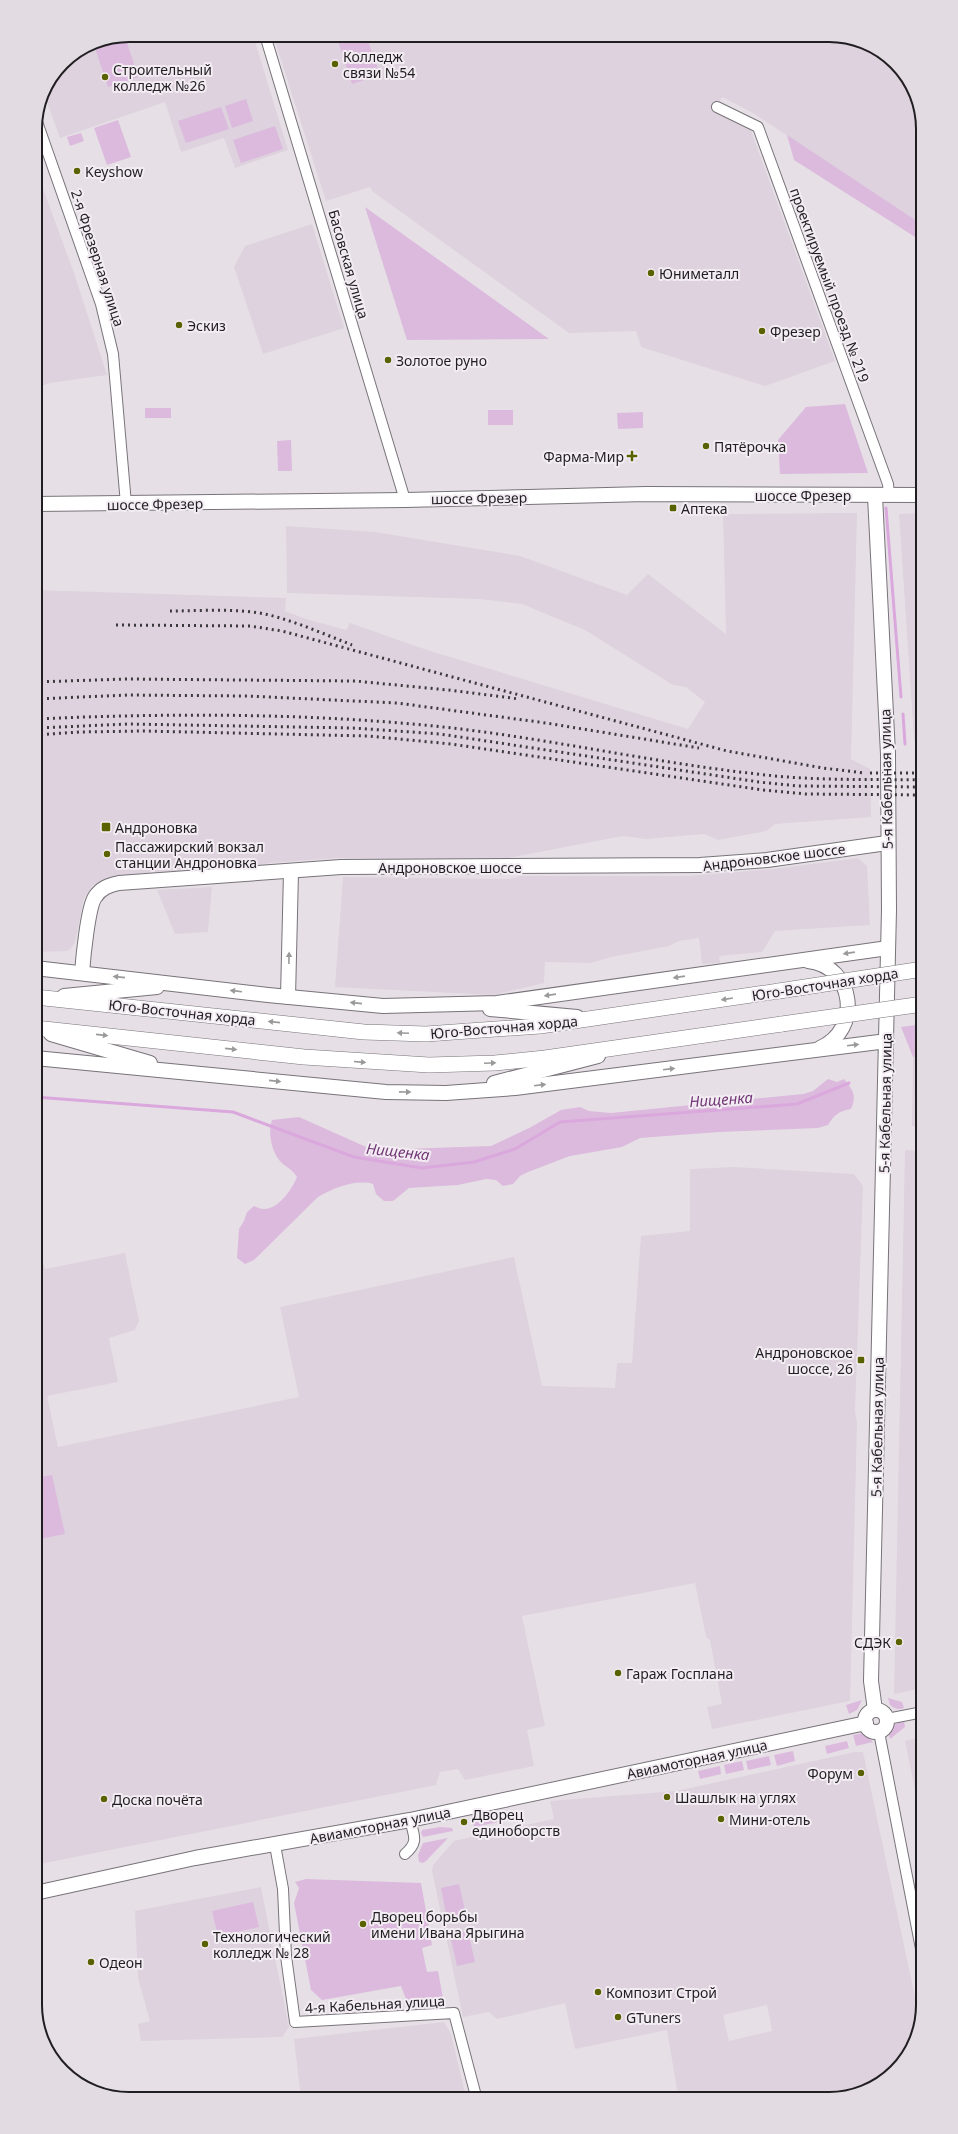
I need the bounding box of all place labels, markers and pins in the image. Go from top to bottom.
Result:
place label: Колледж связи №54 [343,47,415,82]
marker: Колледж связи №54 [330,59,340,69]
place label: Строительный колледж №26 [113,60,212,95]
marker: Строительный колледж №26 [100,72,110,82]
place label: Keyshow [85,162,143,181]
marker: Keyshow [72,166,82,176]
place label: Юниметалл [659,264,739,283]
marker: Юниметалл [646,268,656,278]
place label: Эскиз [187,316,226,335]
marker: Эскиз [174,320,184,330]
place label: Фрезер [770,322,821,341]
marker: Фрезер [757,326,767,336]
place label: Золотое руно [396,351,487,370]
marker: Золотое руно [383,355,393,365]
place label: Пятёрочка [714,437,786,456]
marker: Пятёрочка [701,441,711,451]
place label: Фарма-Мир [543,447,624,466]
marker: Фарма-Мир [627,451,637,461]
place label: Аптека [681,499,727,518]
marker: Аптека [668,503,678,513]
place label: Андроновка [115,818,198,837]
marker: Андроновка [100,821,112,833]
place label: Пассажирский вокзал станции Андроновка [115,837,264,872]
marker: Пассажирский вокзал станции Андроновка [102,849,112,859]
place label: Андроновское шоссе, 26 [755,1343,853,1378]
marker: Андроновское шоссе, 26 [856,1355,866,1365]
place label: СДЭК [854,1633,891,1652]
marker: СДЭК [894,1637,904,1647]
place label: Гараж Госплана [626,1664,733,1683]
marker: Гараж Госплана [613,1668,623,1678]
place label: Форум [807,1764,853,1783]
marker: Форум [856,1768,866,1778]
place label: Шашлык на углях [675,1788,797,1807]
place label: Доска почёта [112,1790,203,1809]
marker: Шашлык на углях [662,1792,672,1802]
marker: Доска почёта [99,1794,109,1804]
place label: Дворец единоборств [472,1805,560,1840]
place label: Мини-отель [729,1810,810,1829]
marker: Мини-отель [716,1814,726,1824]
marker: Дворец единоборств [459,1817,469,1827]
place label: Дворец борьбы имени Ивана Ярыгина [371,1907,525,1942]
marker: Дворец борьбы имени Ивана Ярыгина [358,1919,368,1929]
place label: Технологический колледж № 28 [213,1927,331,1962]
marker: Технологический колледж № 28 [200,1939,210,1949]
place label: Одеон [99,1953,143,1972]
marker: Одеон [86,1957,96,1967]
place label: Композит Строй [606,1983,717,2002]
marker: Композит Строй [593,1987,603,1997]
place label: GTuners [626,2008,681,2027]
marker: GTuners [613,2012,623,2022]

